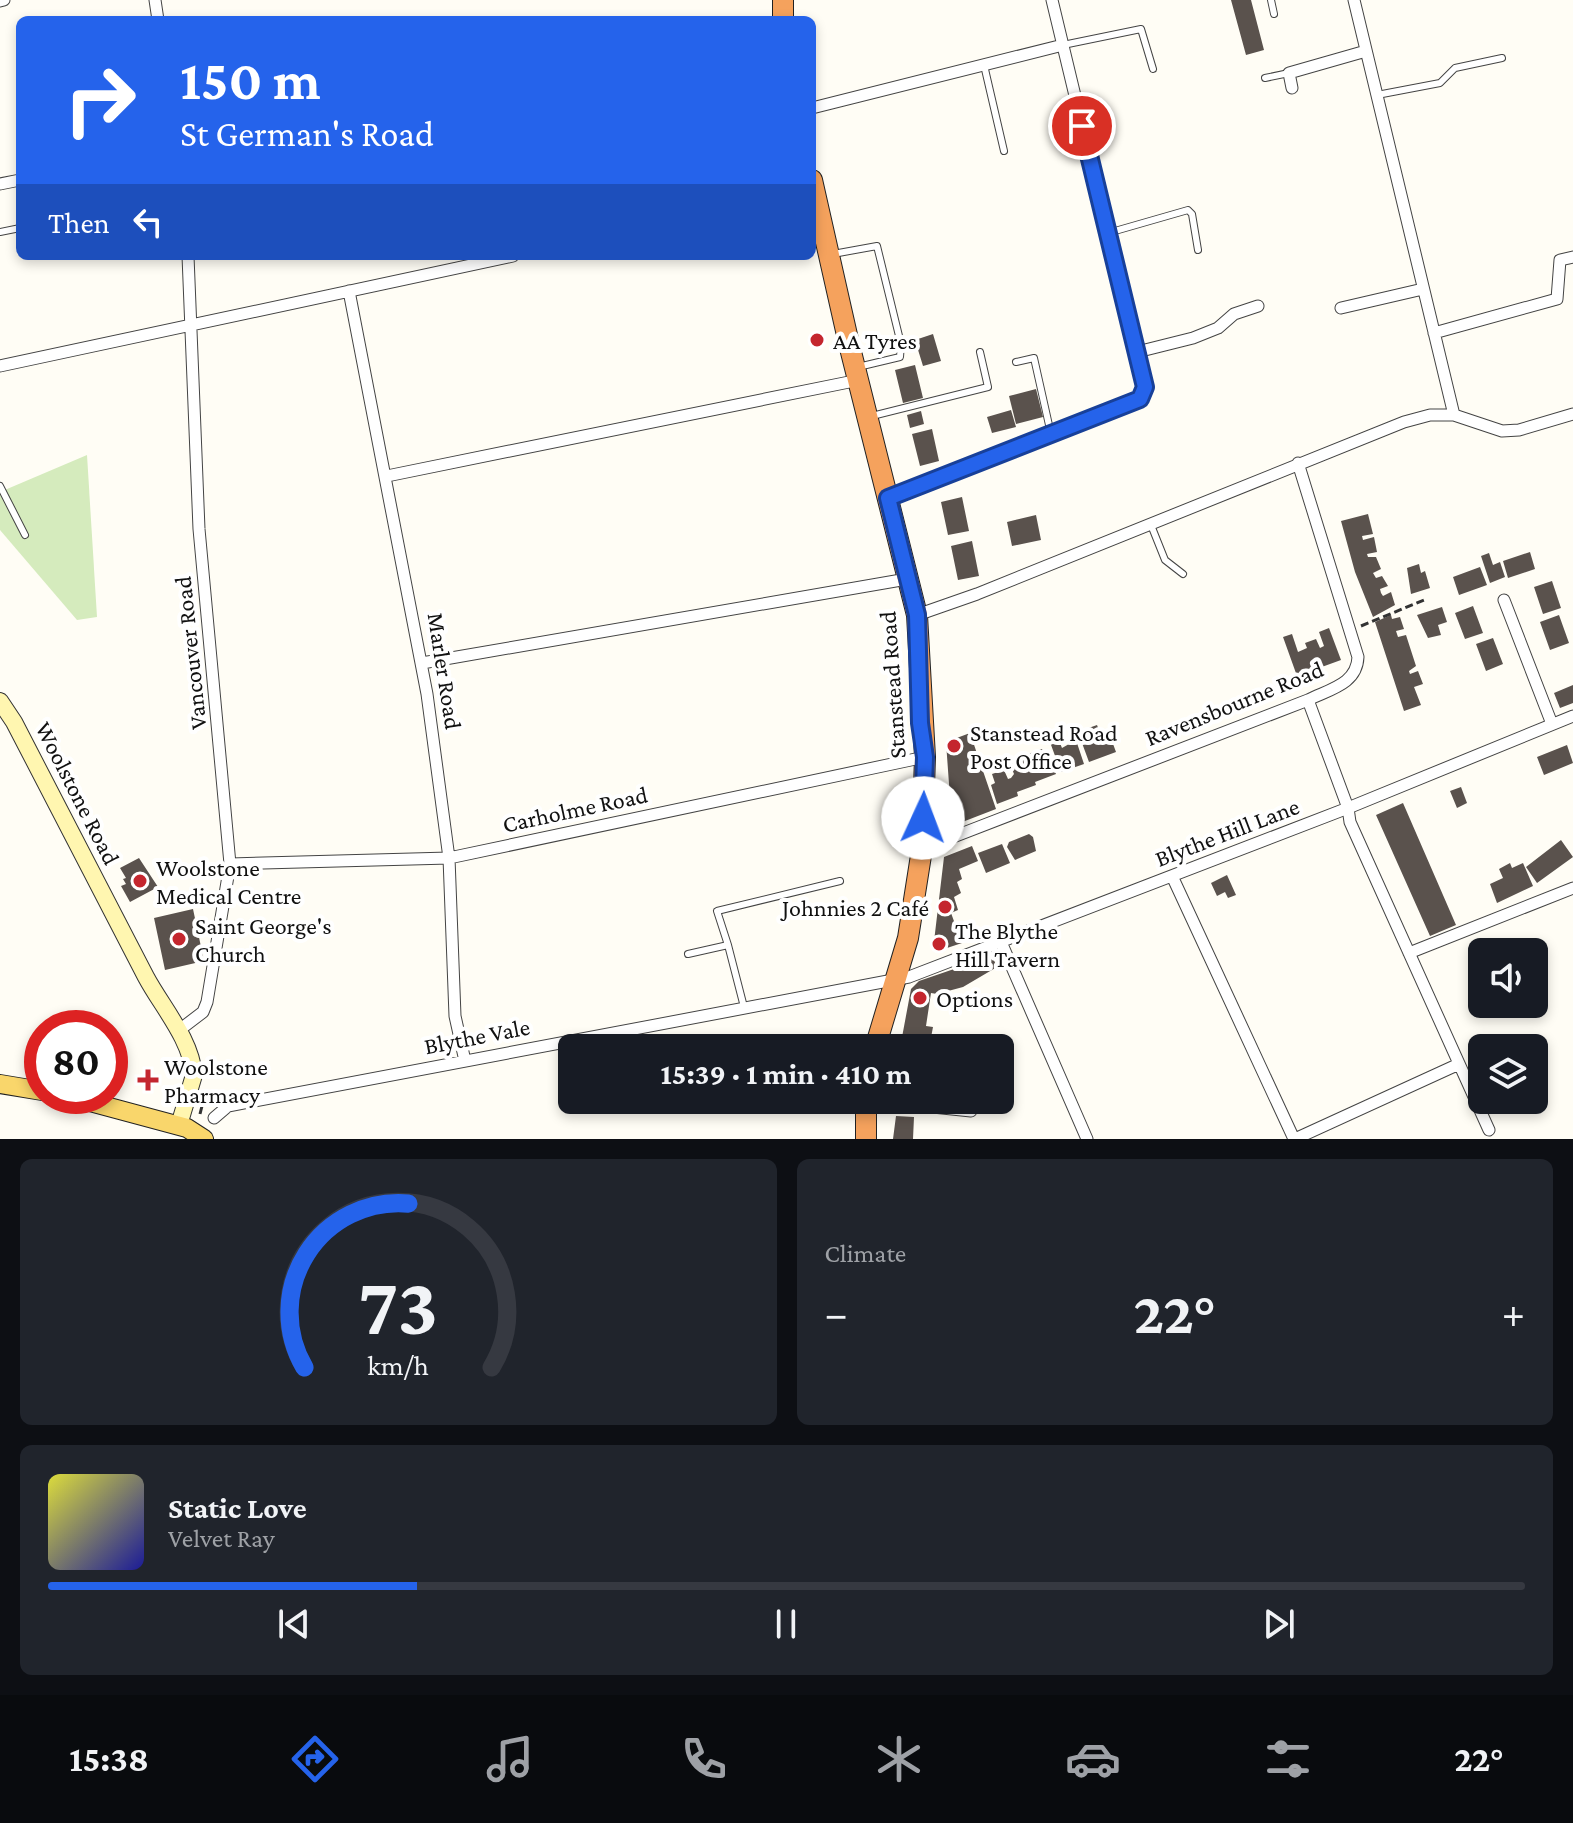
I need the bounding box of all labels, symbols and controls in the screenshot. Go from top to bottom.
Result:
icon: right [48,48,152,152]
text: 150 m [180,49,321,111]
pin [1048,92,1116,160]
icon: arrive [1060,104,1104,148]
text: St German's Road [180,114,434,154]
icon: left [126,200,170,244]
text: Then [48,206,110,239]
place label: AA Tyres [833,327,917,354]
marker: AA Tyres [808,331,826,349]
street label: Vancouver Road [168,575,211,731]
street label: Stanstead Road [873,610,911,760]
street label: Marler Road [422,611,468,732]
street label: Ravensbourne Road [1141,655,1327,751]
street label: Woolstone Road [30,717,126,869]
place label: Stanstead Road Post Office [970,719,1118,774]
marker: Stanstead Road Post Office [945,737,963,755]
position arrow [881,776,965,860]
street label: Carholme Road [500,780,650,838]
street label: Blythe Hill Lane [1151,792,1303,872]
place label: Woolstone Medical Centre [156,854,301,909]
marker: Woolstone Medical Centre [131,872,149,890]
place label: Johnnies 2 Café [780,894,929,921]
marker: Johnnies 2 Café [936,898,954,916]
place label: Saint George's Church [195,912,332,967]
place label: The Blythe Hill Tavern [955,917,1060,972]
marker: Saint George's Church [170,930,188,948]
marker: The Blythe Hill Tavern [930,935,948,953]
map controls [1468,938,1548,1114]
button: sound [1468,938,1548,1018]
place label: Options [936,985,1013,1012]
marker: Options [911,989,929,1007]
speed limit sign: 80 [24,1010,128,1114]
street label: Blythe Vale [422,1013,532,1059]
button: layers [1468,1034,1548,1114]
place label: Woolstone Pharmacy [164,1053,268,1108]
text: 15:39 · 1 min · 410 m [661,1057,911,1090]
marker: Woolstone Pharmacy [139,1071,157,1089]
text: Climate [825,1239,906,1268]
text: 73 [358,1259,438,1352]
text: 22° [1133,1279,1216,1346]
text: − [825,1289,848,1337]
text: + [1502,1289,1525,1337]
text: km/h [367,1349,429,1381]
text: Static Love [168,1491,307,1524]
text: Velvet Ray [168,1524,275,1553]
icon: previous [272,1602,316,1646]
icon: pause [764,1602,808,1646]
icon: next [1257,1602,1301,1646]
icon: directions [287,1731,343,1787]
icon: music [482,1731,538,1787]
icon: phone [676,1731,732,1787]
icon: climate [871,1731,927,1787]
icon: car [1065,1731,1121,1787]
icon: filters [1260,1731,1316,1787]
text: 15:38 [69,1739,149,1779]
text: 22° [1454,1739,1504,1779]

